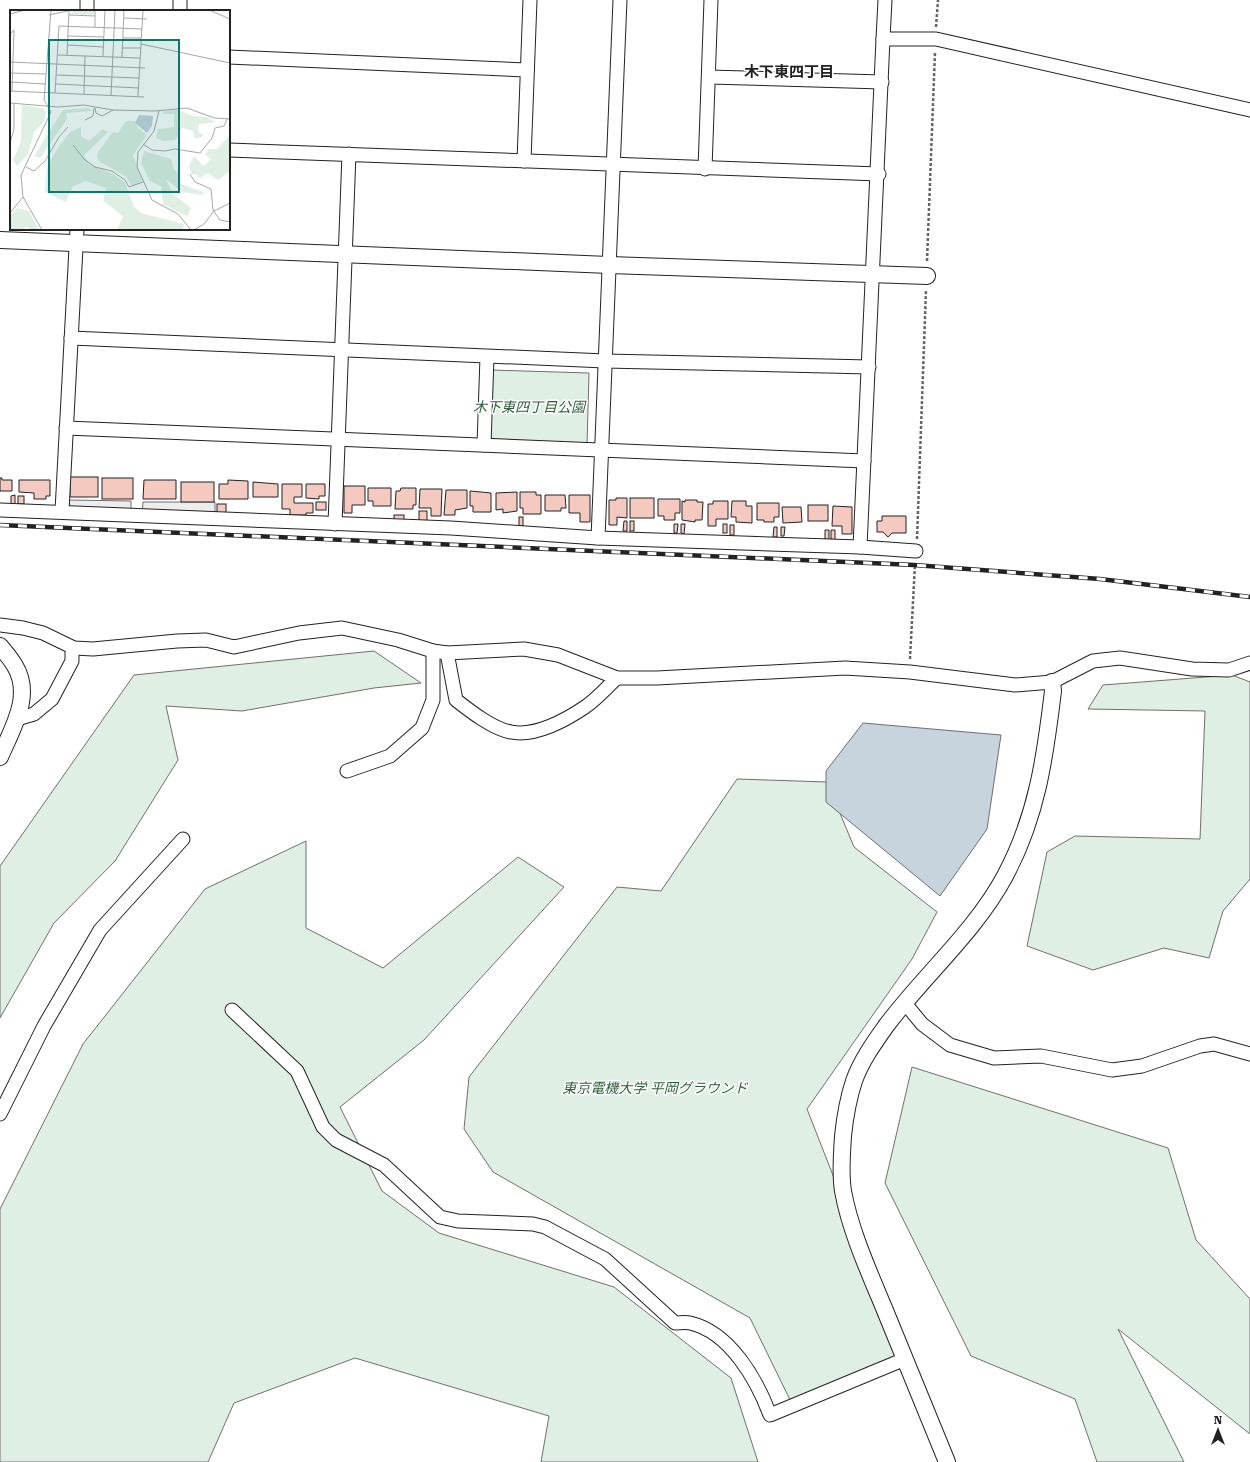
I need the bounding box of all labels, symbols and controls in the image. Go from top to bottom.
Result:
inset map [10,10,230,230]
district label: 木下東四丁目 [744,63,834,81]
park label: 木下東四丁目公園 [473,399,587,415]
park label: 東京電機大学 平岡グラウンド [562,1080,749,1096]
north arrow [1198,1410,1238,1450]
text: N [1214,1414,1223,1427]

